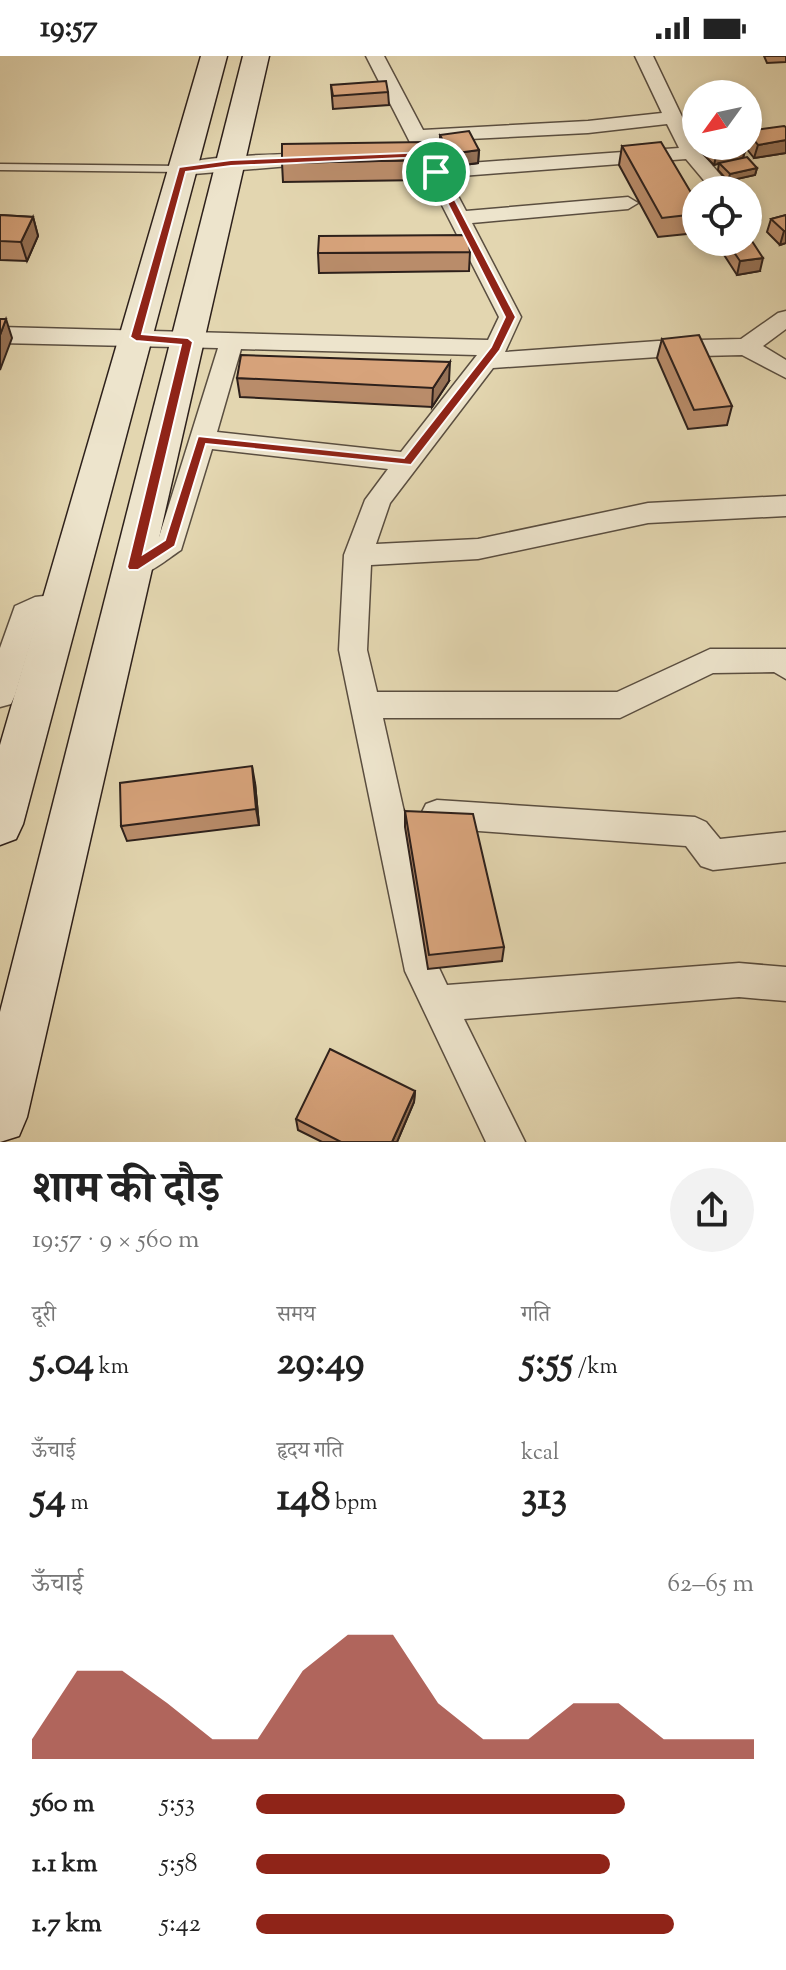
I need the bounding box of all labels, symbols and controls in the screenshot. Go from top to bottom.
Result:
text: 19:57 [40,7,98,50]
north arrow [682,80,762,160]
map controls [682,80,762,256]
pin [402,138,470,206]
icon: arrive [414,150,458,194]
button: locate [682,176,762,256]
text: शाम की दौड़ [32,1160,220,1223]
button: share [670,1168,754,1252]
text: 19:57 · 9 × 560 m [32,1222,200,1259]
text: दूरी [32,1300,56,1332]
text: समय [277,1300,315,1332]
text: गति [521,1300,550,1332]
text: 5.04 [32,1335,94,1392]
text: 29:49 [277,1335,364,1392]
text: 5:55 [521,1335,573,1392]
text: km [94,1352,129,1384]
text: /km [573,1352,618,1384]
text: ऊँचाई [32,1436,75,1468]
text: हृदय गति [277,1436,343,1468]
text: kcal [521,1438,559,1470]
text: 313 [521,1470,567,1527]
text: 54 [32,1471,66,1528]
text: 148 [277,1471,330,1528]
text: m [66,1488,89,1520]
text: bpm [330,1488,377,1520]
text: ऊँचाई [32,1566,83,1603]
text: 62–65 m [667,1566,754,1603]
text: 560 m [32,1786,95,1823]
text: 5:53 [160,1786,195,1823]
text: 1.1 km [32,1846,97,1883]
text: 5:58 [160,1846,198,1883]
text: 1.7 km [32,1906,102,1943]
text: 5:42 [160,1906,201,1943]

